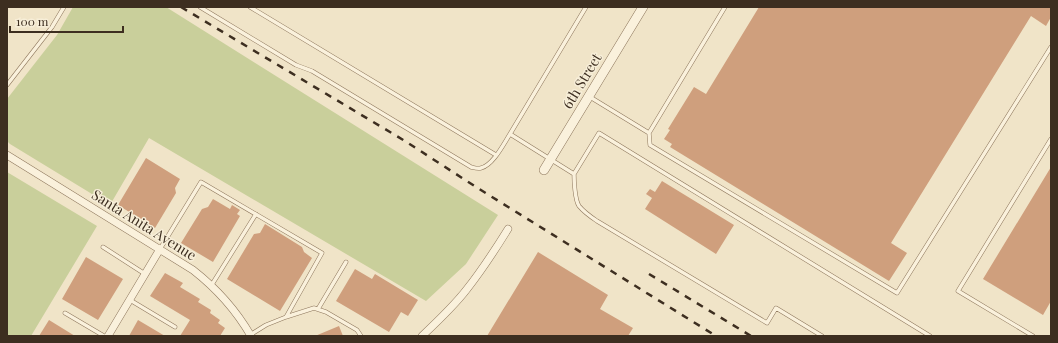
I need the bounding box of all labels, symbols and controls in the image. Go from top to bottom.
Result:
scale bar [10,8,123,34]
text: 100 m [16,13,49,29]
street label: 6th Street [558,49,606,112]
street label: Santa Anita Avenue [88,185,200,264]

